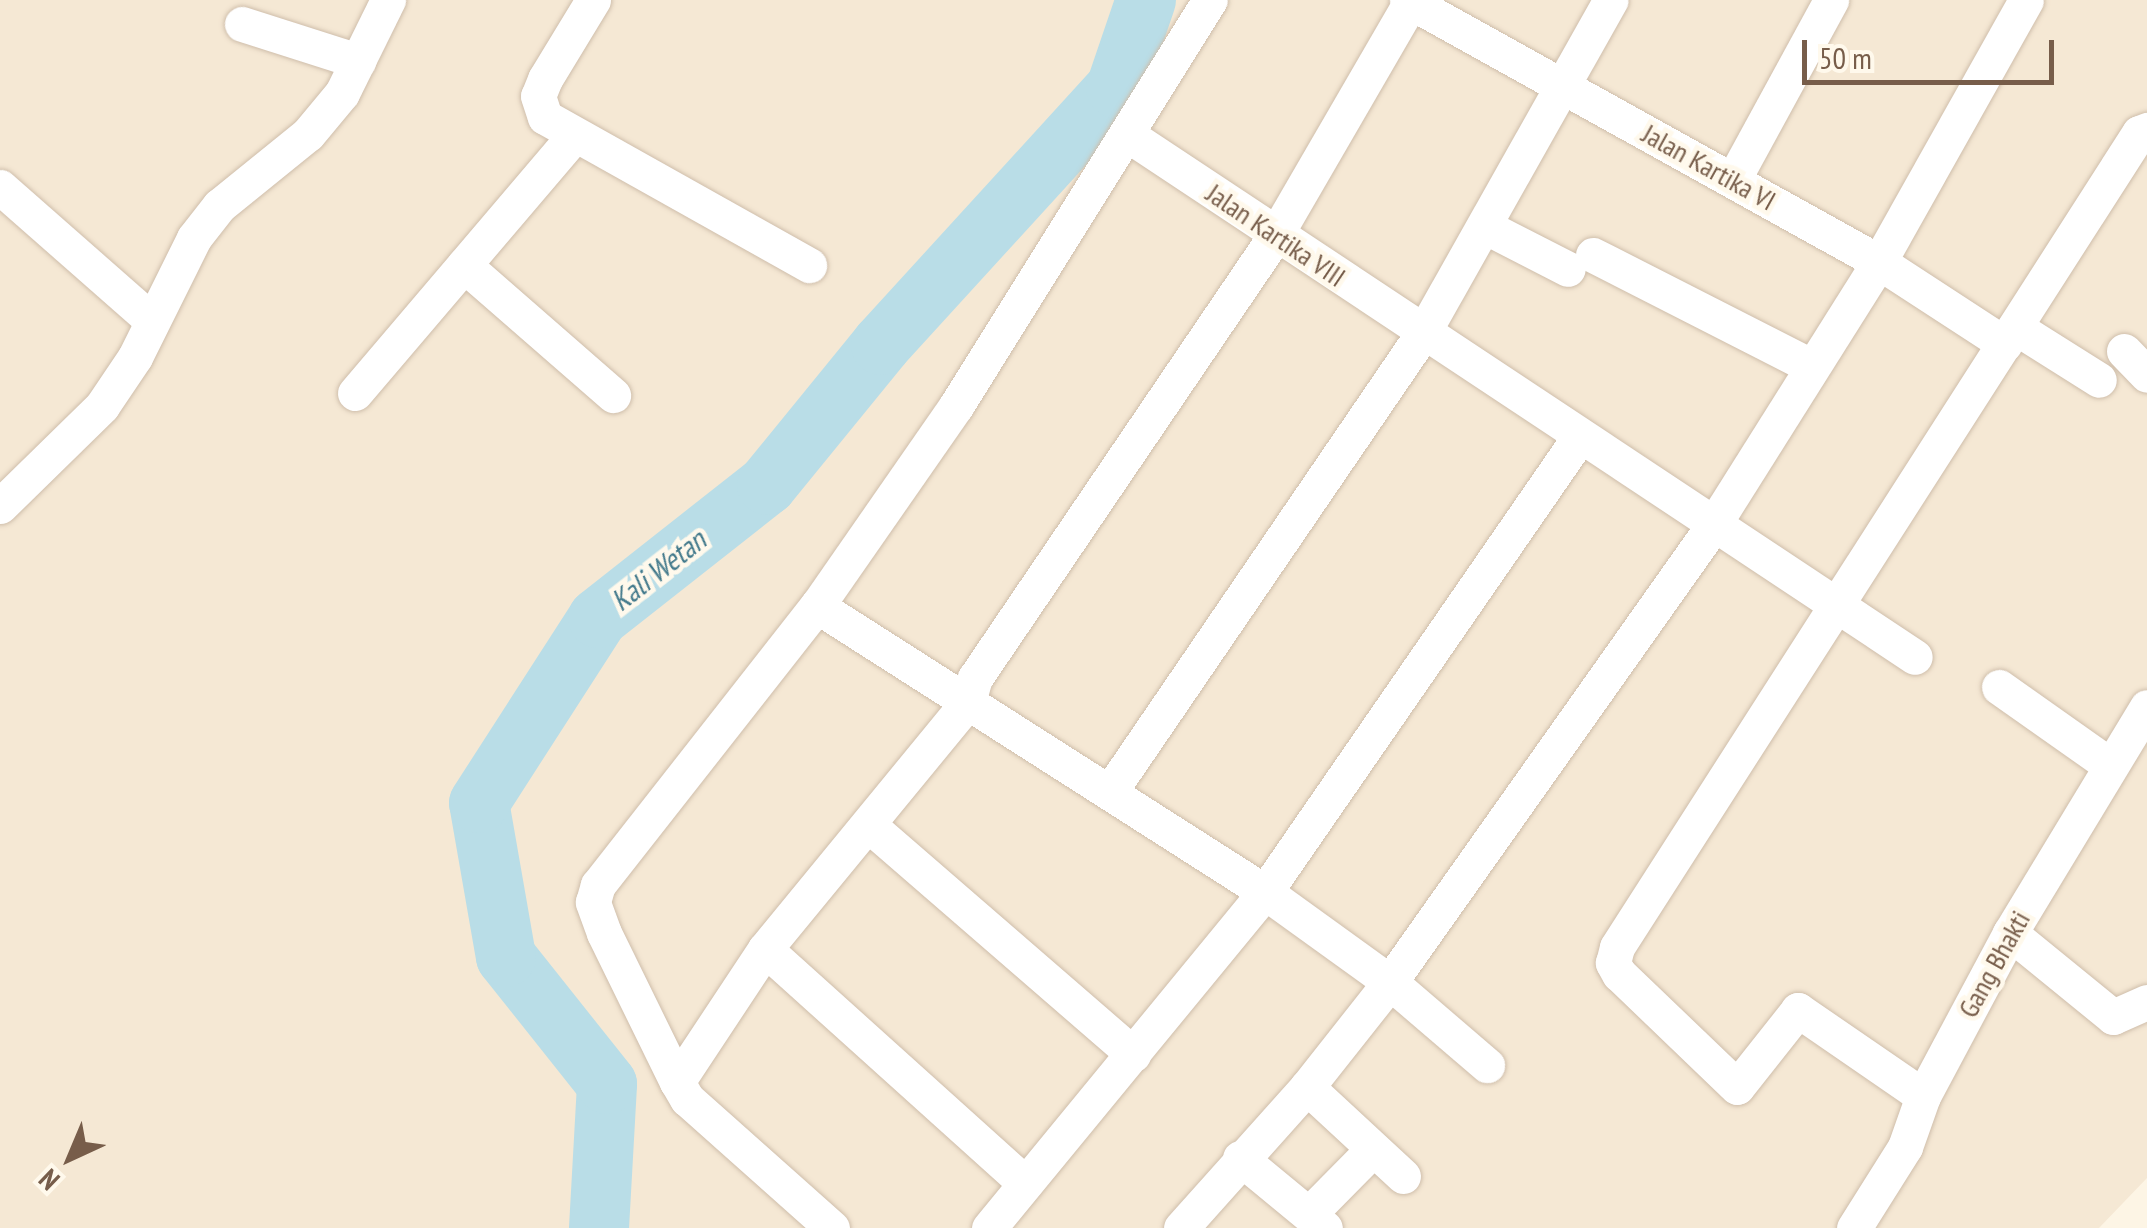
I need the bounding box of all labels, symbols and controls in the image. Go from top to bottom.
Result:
scale bar [1807,20,2060,82]
text: 50 m [1819,38,1872,77]
street label: Jalan Kartika VI [1636,116,1782,218]
street label: Jalan Kartika VIII [1200,176,1352,294]
water label: Kali Wetan [603,522,713,618]
street label: Gang Bhakti [1951,905,2037,1023]
north arrow [20,1108,120,1208]
text: N [31,1161,67,1199]

